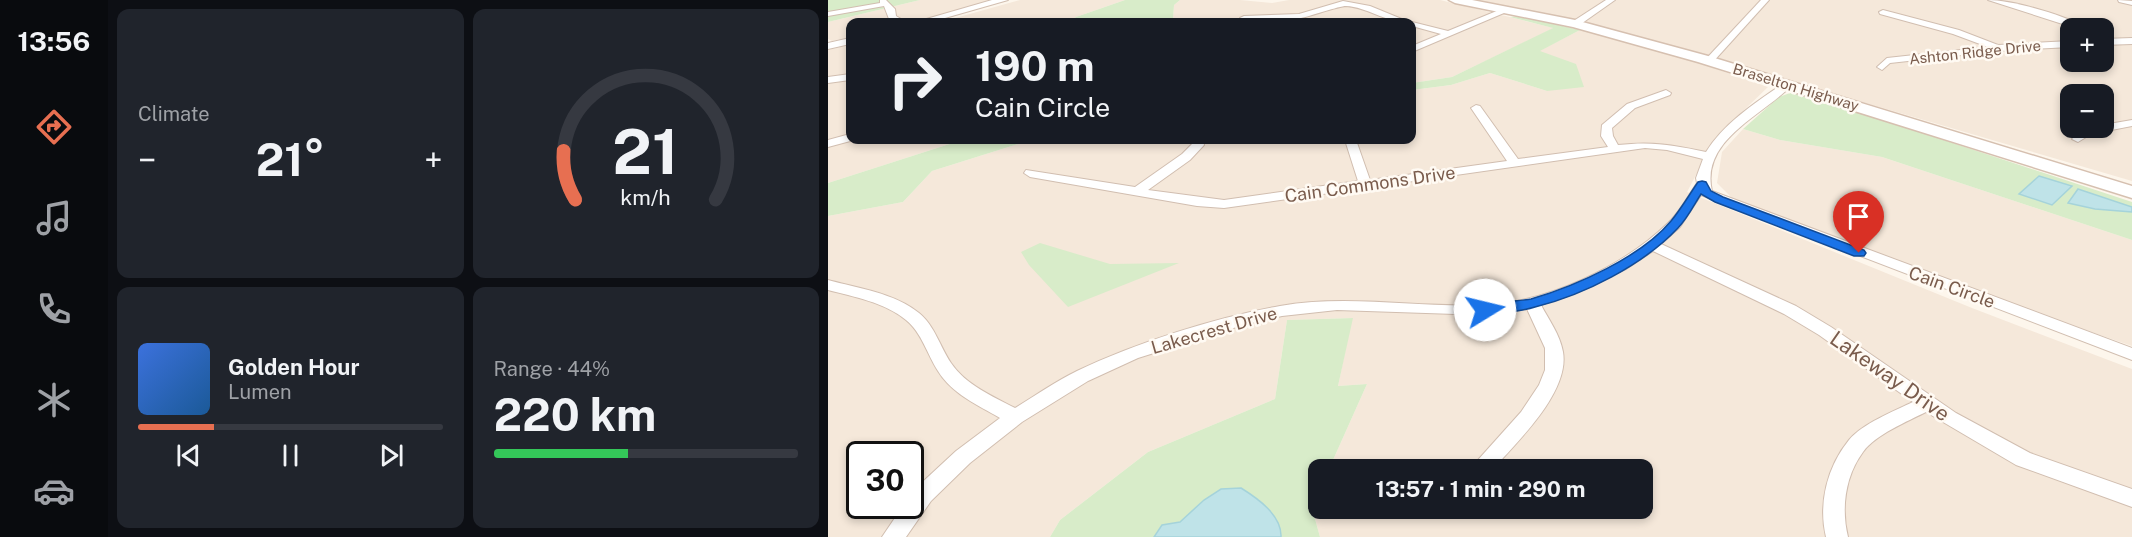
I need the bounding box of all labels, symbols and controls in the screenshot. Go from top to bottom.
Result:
map controls [2060,18,2114,138]
button: + [2060,18,2114,72]
text: 13:56 [18,25,90,57]
street label: Ashton Ridge Drive [1908,37,2042,67]
text: 190 m [975,41,1095,90]
icon: right [876,42,954,120]
street label: Braselton Highway [1731,60,1861,114]
button: − [2060,84,2114,138]
text: Cain Circle [975,91,1110,123]
text: Climate [138,102,210,126]
icon: directions [33,106,75,148]
text: 21 [613,115,679,188]
text: 21° [256,133,325,186]
text: − [138,141,156,179]
text: + [424,141,442,179]
street label: Cain Commons Drive [1283,162,1457,206]
text: km/h [621,186,671,211]
pin [1833,191,1884,253]
icon: music [33,197,75,239]
icon: arrive [1842,200,1875,233]
street label: Cain Circle [1906,262,1998,312]
position arrow [1453,278,1517,342]
icon: phone [33,288,75,330]
street label: Lakecrest Drive [1149,302,1279,358]
street label: Lakeway Drive [1825,326,1955,426]
text: Golden Hour [228,354,359,380]
text: Range · 44% [494,357,610,381]
icon: climate [33,379,75,421]
text: Lumen [228,380,292,404]
text: 220 km [494,388,656,441]
icon: previous [172,439,205,472]
icon: pause [274,439,307,472]
icon: next [375,439,408,472]
speed limit sign: 30 [846,441,924,519]
icon: car [33,470,75,512]
text: 13:57 · 1 min · 290 m [1375,476,1586,502]

